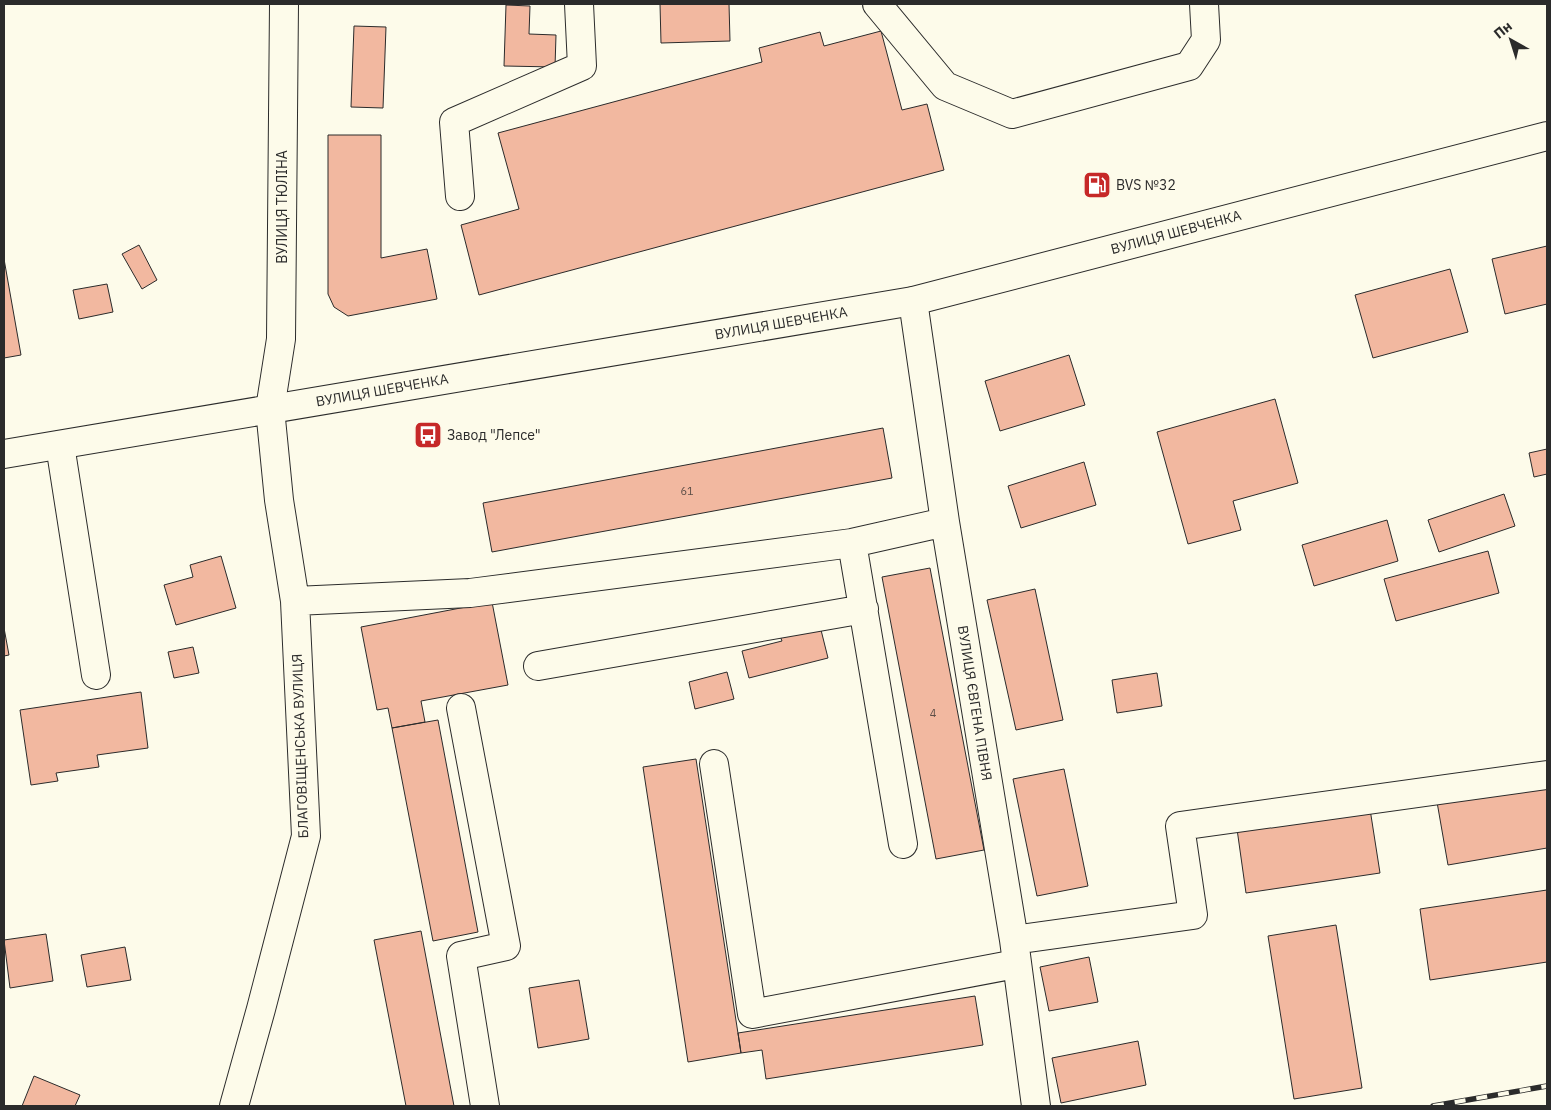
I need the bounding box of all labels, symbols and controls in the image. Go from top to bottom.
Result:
north arrow [1486,15,1536,65]
text: Пн [1490,17,1516,43]
street label: ВУЛИЦЯ ТЮЛІНА [273,150,291,264]
fuel station icon: BVS №32 [1082,170,1112,200]
place label: BVS №32 [1116,176,1176,194]
street label: ВУЛИЦЯ ШЕВЧЕНКА [1109,206,1243,258]
street label: ВУЛИЦЯ ШЕВЧЕНКА [713,302,849,344]
street label: ВУЛИЦЯ ШЕВЧЕНКА [314,369,450,411]
bus stop icon: Завод "Лепсе" [413,420,443,450]
place label: Завод "Лепсе" [447,426,541,444]
house number: 61 [680,484,694,498]
street label: ВУЛИЦЯ ЄВГЕНА ПІВНЯ [954,624,996,782]
street label: БЛАГОВІЩЕНСЬКА ВУЛИЦЯ [288,653,312,839]
house number: 4 [930,706,937,720]

